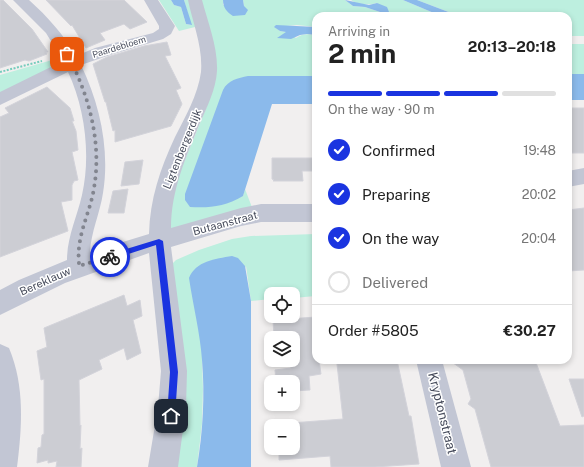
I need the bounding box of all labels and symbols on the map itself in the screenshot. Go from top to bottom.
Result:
street label: Paardebloem [91,33,147,60]
pin [50,37,84,71]
street label: Ligtenbergerdijk [160,107,204,191]
street label: Butaanstraat [191,209,259,237]
courier [90,237,130,277]
street label: Bereklauw [18,264,73,298]
street label: Kryptonstraat [425,371,460,456]
pin [154,399,188,433]

